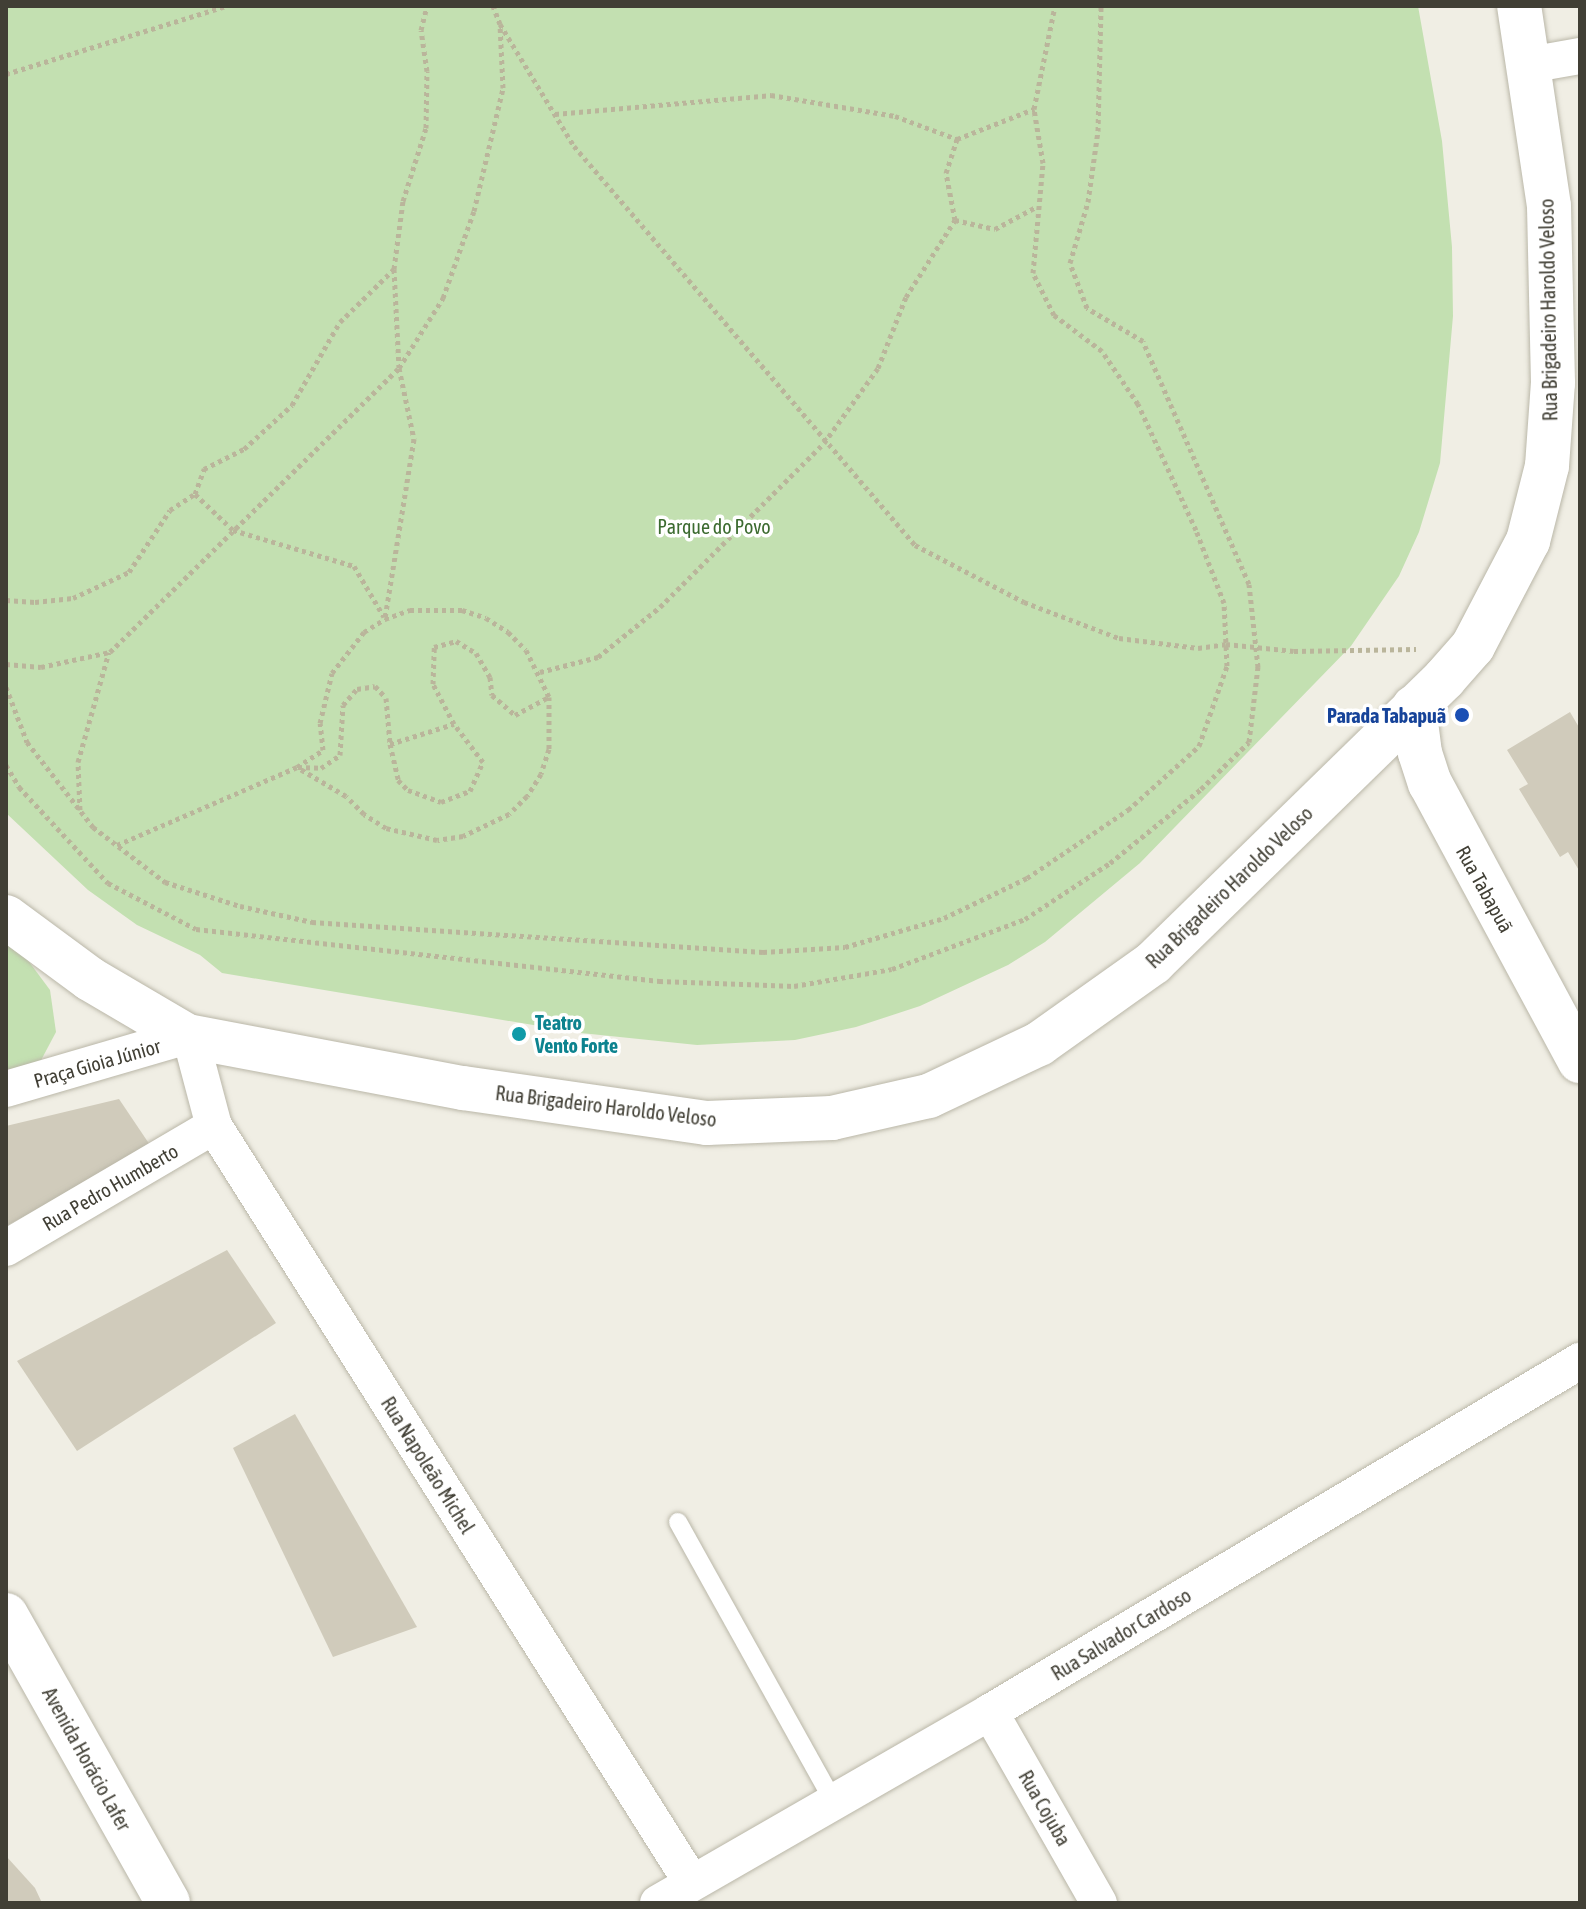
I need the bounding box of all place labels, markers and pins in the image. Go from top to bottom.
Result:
place label: Parada Tabapuã [1327,703,1446,727]
marker: Parada Tabapuã [1453,706,1471,724]
place label: Teatro Vento Forte [535,1010,618,1057]
marker: Teatro Vento Forte [510,1025,528,1043]

